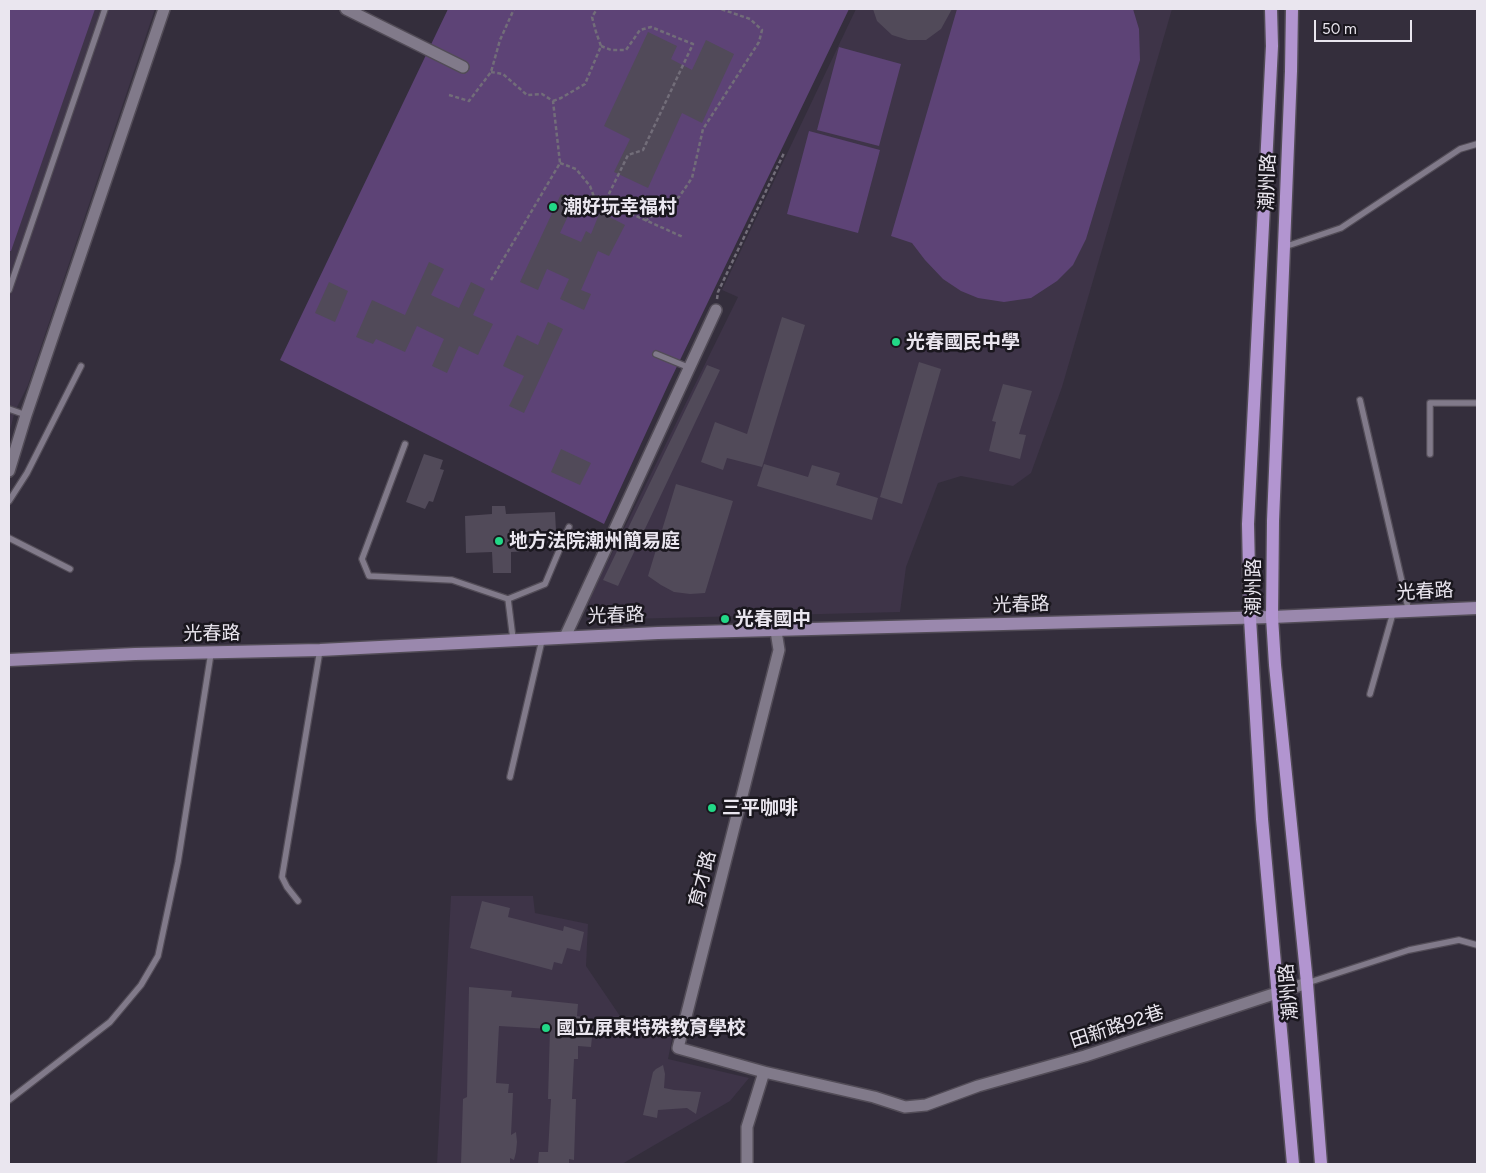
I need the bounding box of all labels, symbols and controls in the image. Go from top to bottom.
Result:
scale bar [1316,10,1414,42]
text: 50 m [1322,20,1357,38]
street label: 潮州路 [1256,153,1280,211]
place label: 潮好玩幸福村 [563,196,677,218]
marker: 潮好玩幸福村 [547,201,559,213]
place label: 光春國民中學 [906,331,1020,353]
marker: 光春國民中學 [890,336,902,348]
place label: 地方法院潮州簡易庭 [509,530,680,552]
marker: 地方法院潮州簡易庭 [493,535,505,547]
street label: 潮州路 [1243,559,1265,615]
street label: 光春路 [1396,579,1454,605]
street label: 光春路 [992,593,1050,617]
street label: 光春路 [587,604,645,628]
place label: 光春國中 [735,608,811,630]
marker: 光春國中 [719,613,731,625]
street label: 光春路 [183,622,241,646]
place label: 三平咖啡 [722,797,798,819]
marker: 三平咖啡 [706,802,718,814]
street label: 育才路 [685,849,721,909]
street label: 潮州路 [1275,963,1303,1021]
street label: 田新路92巷 [1067,1001,1167,1053]
place label: 國立屏東特殊教育學校 [556,1017,746,1039]
marker: 國立屏東特殊教育學校 [540,1022,552,1034]

